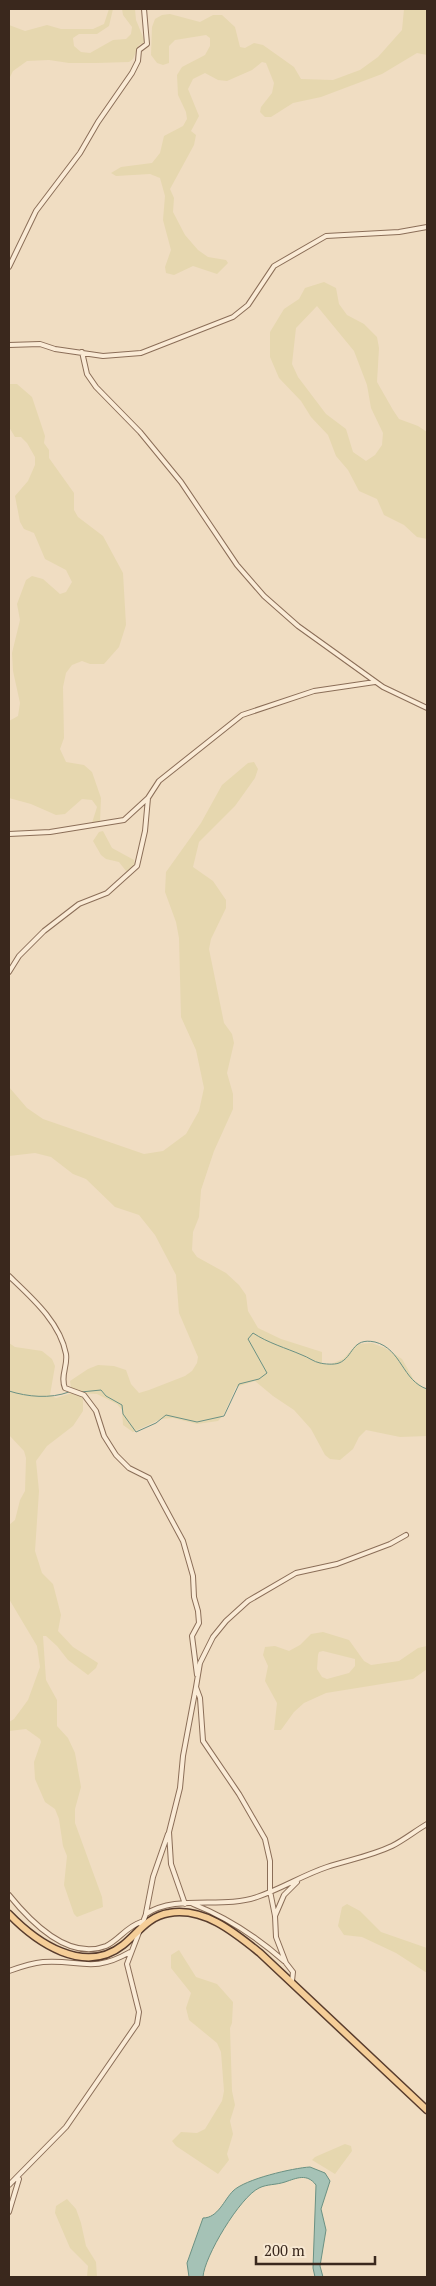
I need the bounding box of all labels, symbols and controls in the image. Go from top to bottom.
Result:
scale bar [256,2234,375,2266]
text: 200 m [264,2240,305,2260]

